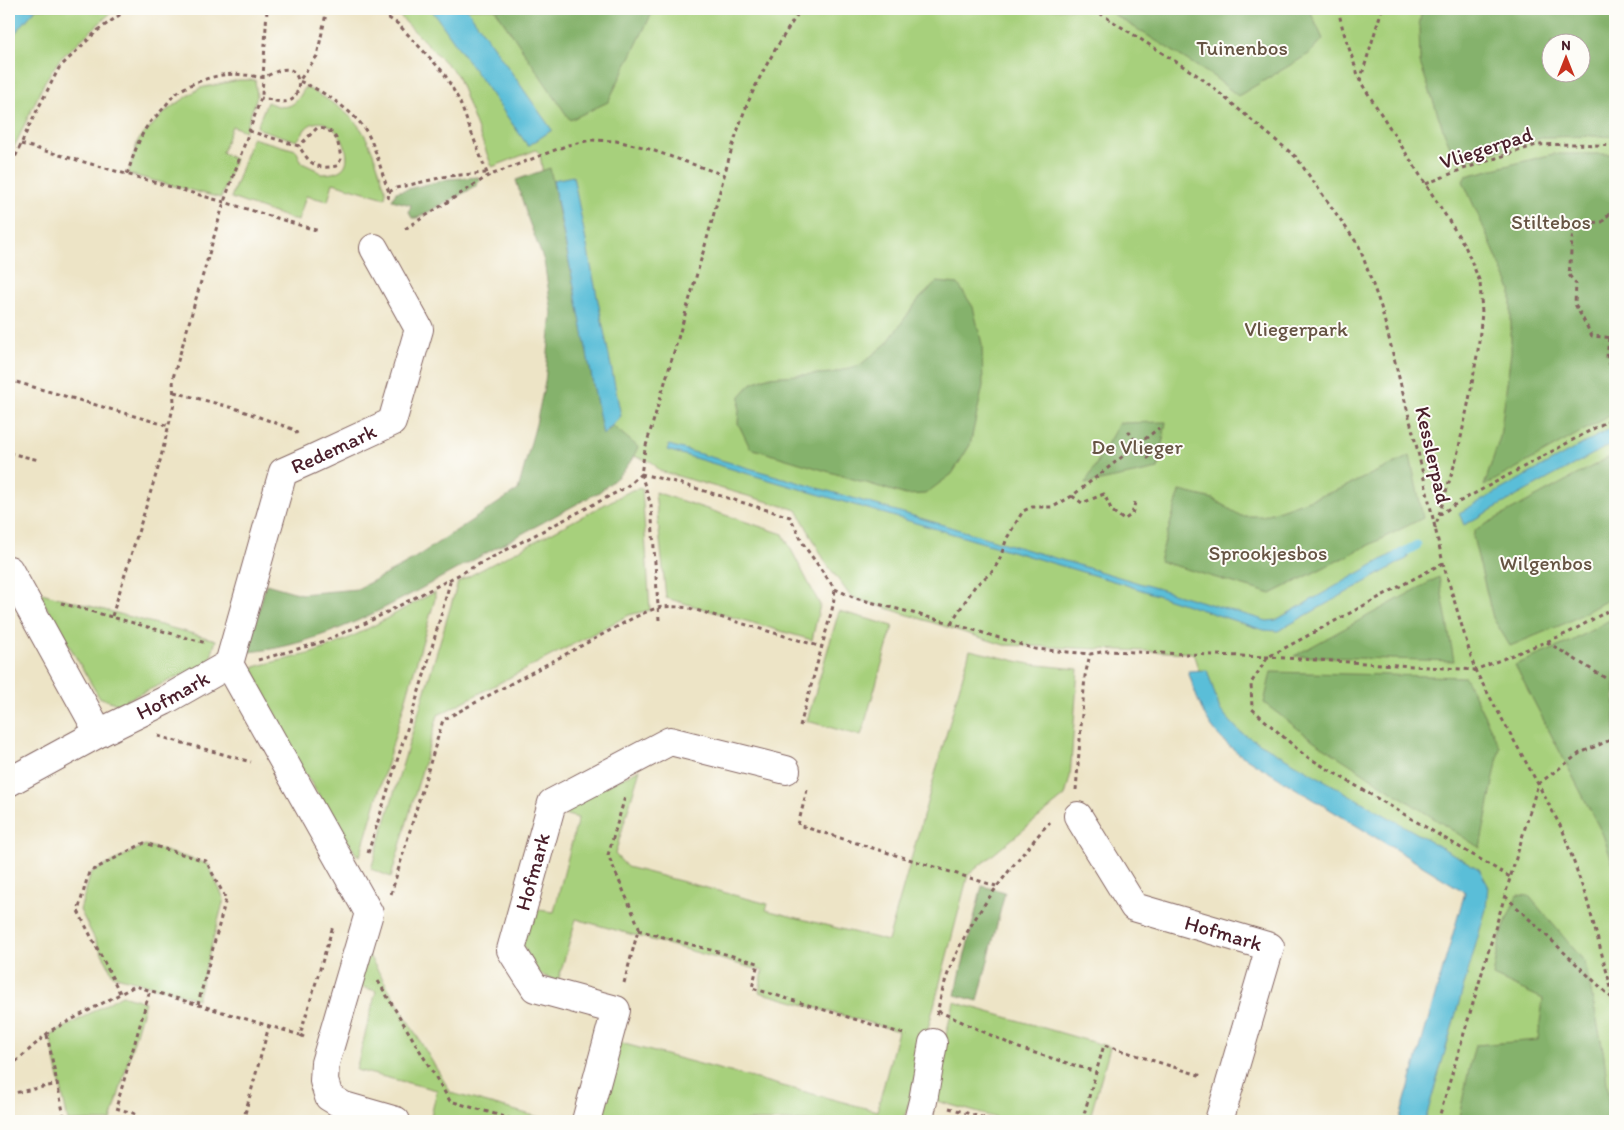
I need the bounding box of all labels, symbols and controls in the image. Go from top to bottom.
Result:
north arrow [1542,32,1592,82]
park label: Tuinenbos [1196,35,1288,60]
text: N [1561,37,1571,54]
street label: Vliegerpad [1436,121,1535,174]
park label: Stiltebos [1511,209,1591,234]
park label: Vliegerpark [1244,316,1348,341]
street label: Kesslerpad [1410,404,1457,506]
street label: Redemark [287,418,380,479]
park label: De Vlieger [1091,434,1183,459]
park label: Sprookjesbos [1209,540,1327,565]
park label: Wilgenbos [1500,550,1592,575]
street label: Hofmark [132,665,214,725]
street label: Hofmark [510,830,555,913]
street label: Hofmark [1182,910,1265,956]

